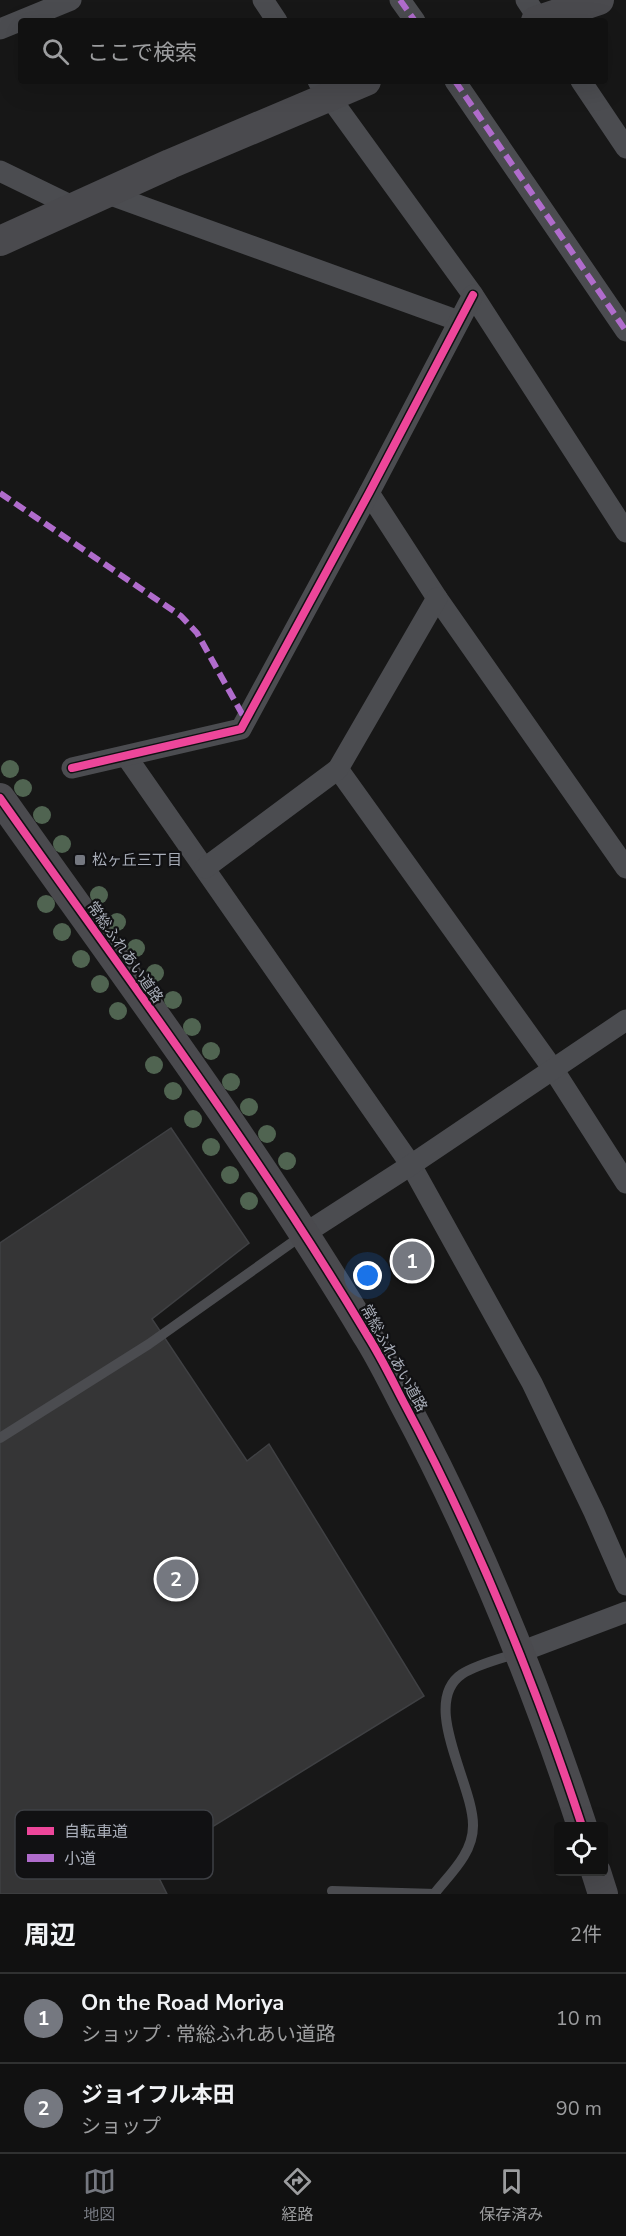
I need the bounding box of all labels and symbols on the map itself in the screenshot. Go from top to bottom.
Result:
place label: 松ヶ丘三丁目 [92,850,182,870]
marker: 松ヶ丘三丁目 [73,853,87,867]
street label: 常総ふれあい道路 [82,897,168,1007]
pin: 1 [392,1238,432,1284]
your location [353,1261,382,1290]
street label: 常総ふれあい道路 [356,1301,432,1415]
pin: 2 [156,1556,195,1602]
legend [15,1810,213,1879]
text: 自転車道 [64,1821,128,1843]
text: 小道 [64,1848,96,1870]

